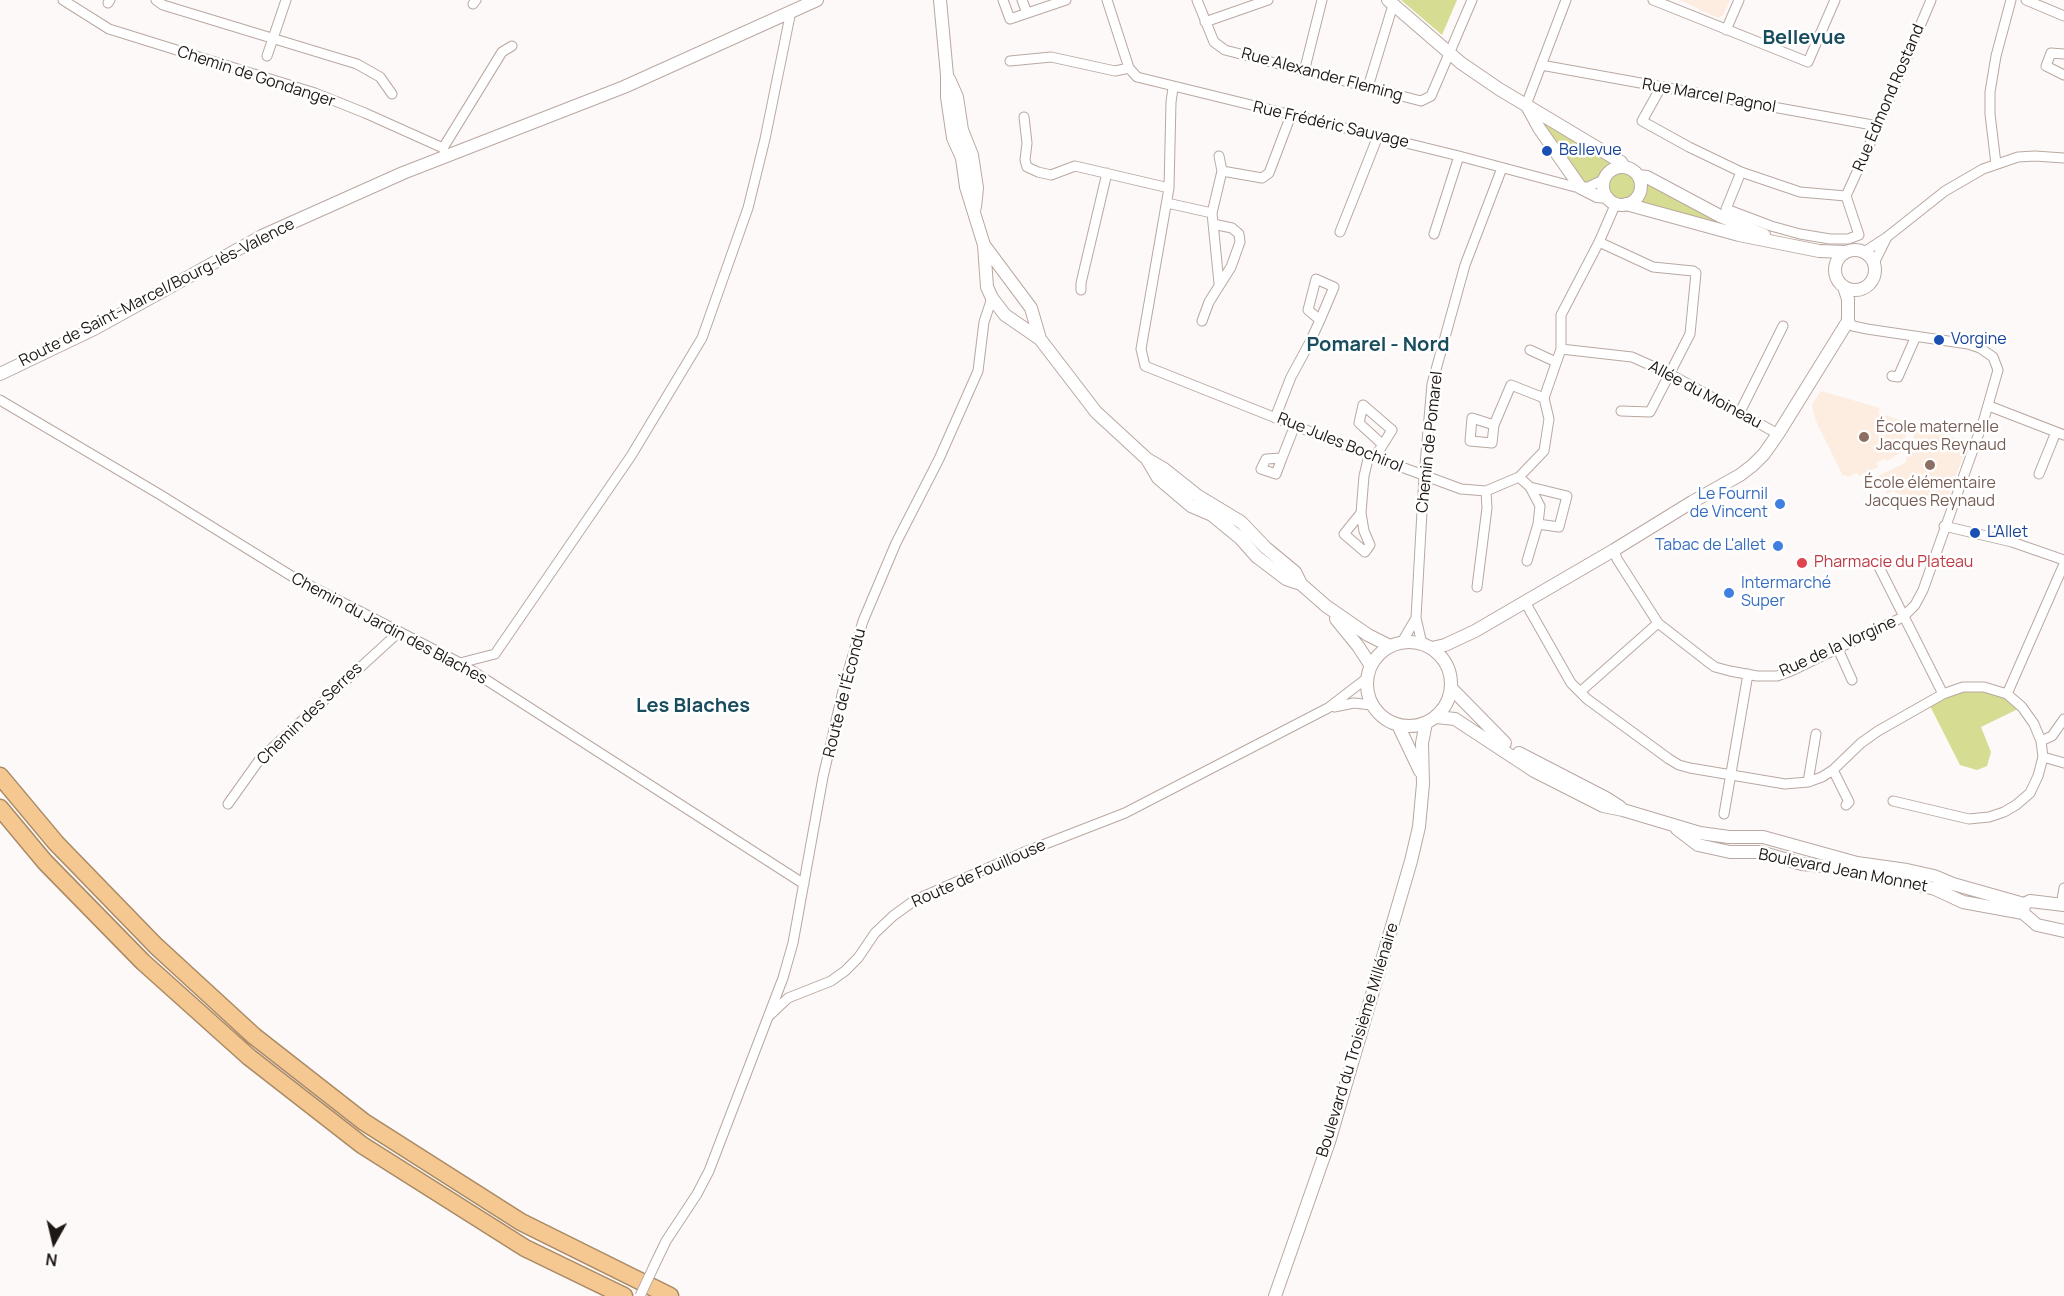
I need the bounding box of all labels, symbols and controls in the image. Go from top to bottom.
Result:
street label: Rue Edmond Rostand [1849,22,1929,174]
district label: Bellevue [1762,26,1846,50]
street label: Chemin de Gondanger [175,42,337,112]
street label: Rue Alexander Fleming [1239,44,1405,106]
street label: Rue Marcel Pagnol [1641,75,1777,117]
street label: Rue Frédéric Sauvage [1251,98,1411,152]
place label: Bellevue [1559,141,1622,161]
marker: Bellevue [1540,144,1554,158]
street label: Route de Saint-Marcel/Bourg-lès-Valence [16,215,298,371]
place label: Vorgine [1951,330,2007,350]
district label: Pomarel - Nord [1306,333,1450,357]
marker: Vorgine [1932,333,1946,347]
street label: Allée du Moineau [1645,357,1765,433]
street label: Chemin de Pomarel [1413,370,1447,514]
street label: Rue Jules Bochirol [1274,409,1406,477]
place label: École maternelle Jacques Reynaud [1876,418,2006,456]
marker: École maternelle Jacques Reynaud [1857,430,1871,444]
marker: École élémentaire Jacques Reynaud [1923,458,1937,472]
place label: École élémentaire Jacques Reynaud [1864,474,1996,512]
place label: Le Fournil de Vincent [1690,485,1768,523]
marker: Le Fournil de Vincent [1773,497,1787,511]
place label: L'Allet [1987,523,2028,543]
marker: L'Allet [1968,526,1982,540]
place label: Tabac de L'allet [1655,536,1766,556]
marker: Tabac de L'allet [1771,539,1785,553]
place label: Pharmacie du Plateau [1814,553,1973,573]
marker: Pharmacie du Plateau [1795,556,1809,570]
street label: Chemin du Jardin des Blaches [288,569,490,689]
place label: Intermarché Super [1741,574,1831,612]
marker: Intermarché Super [1722,586,1736,600]
street label: Rue de la Vorgine [1777,613,1899,681]
street label: Route de l'Écondu [820,627,870,759]
street label: Chemin des Serres [253,659,367,769]
district label: Les Blaches [636,694,750,718]
street label: Route de Fouillouse [909,836,1049,912]
street label: Boulevard Jean Monnet [1757,845,1929,897]
street label: Boulevard du Troisième Millénaire [1313,920,1403,1160]
north arrow [24,1212,84,1272]
text: N [44,1248,59,1272]

